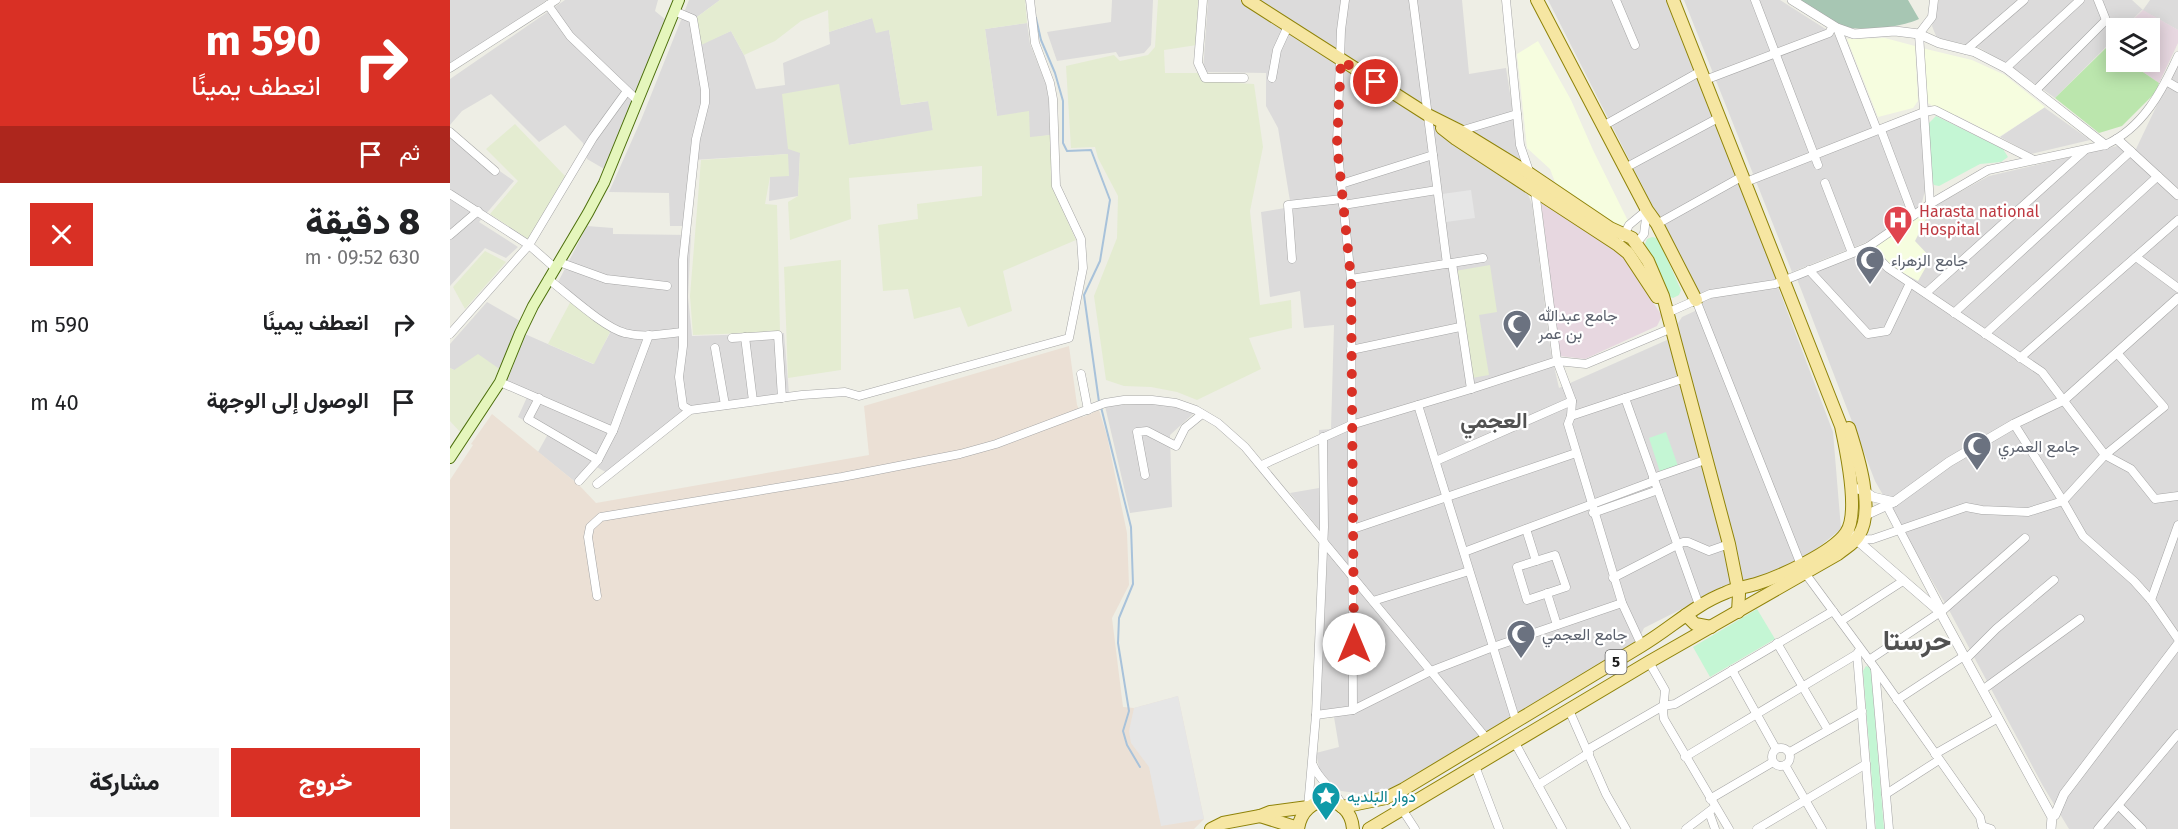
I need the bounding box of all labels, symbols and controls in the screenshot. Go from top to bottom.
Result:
text: 590 m [206,16,321,66]
map controls [2106,18,2160,72]
button: layers [2106,18,2160,72]
icon: right [342,24,420,102]
pin [1350,56,1401,107]
icon: arrive [1359,65,1392,98]
text: انعطف يمينًا [191,70,321,102]
icon: arrive [354,138,387,171]
text: ثم [399,139,420,166]
text: 8 دقيقة [305,200,420,244]
place label: Harasta national Hospital [1919,202,2039,239]
button: close [30,203,93,266]
hospital icon: Harasta national Hospital [1882,204,1914,246]
mosque icon: جامع الزهراء [1854,244,1886,286]
text: 630 m · 09:52 [305,245,420,269]
place label: جامع الزهراء [1891,251,1968,272]
place label: جامع عبدالله بن عمر [1537,306,1618,344]
icon: right [387,308,420,341]
mosque icon: جامع عبدالله بن عمر [1501,308,1533,350]
text: انعطف يمينًا [262,309,369,336]
text: 590 m [30,311,89,338]
icon: arrive [387,386,420,419]
text: الوصول إلى الوجهة [206,387,369,414]
text: 40 m [30,389,79,416]
district label: العجمي [1460,407,1528,439]
mosque icon: جامع العمري [1961,430,1993,472]
place label: جامع العمري [1998,437,2080,460]
position arrow [1322,612,1386,676]
mosque icon: جامع العجمي [1505,618,1537,660]
district label: حرستا [1883,624,1951,658]
place label: جامع العجمي [1542,625,1628,648]
road number: 5 [1606,650,1626,674]
button: مشاركة [30,748,219,817]
button: خروج [231,748,420,817]
place icon: دوار البلديه [1310,780,1342,822]
place label: دوار البلديه [1347,787,1416,807]

